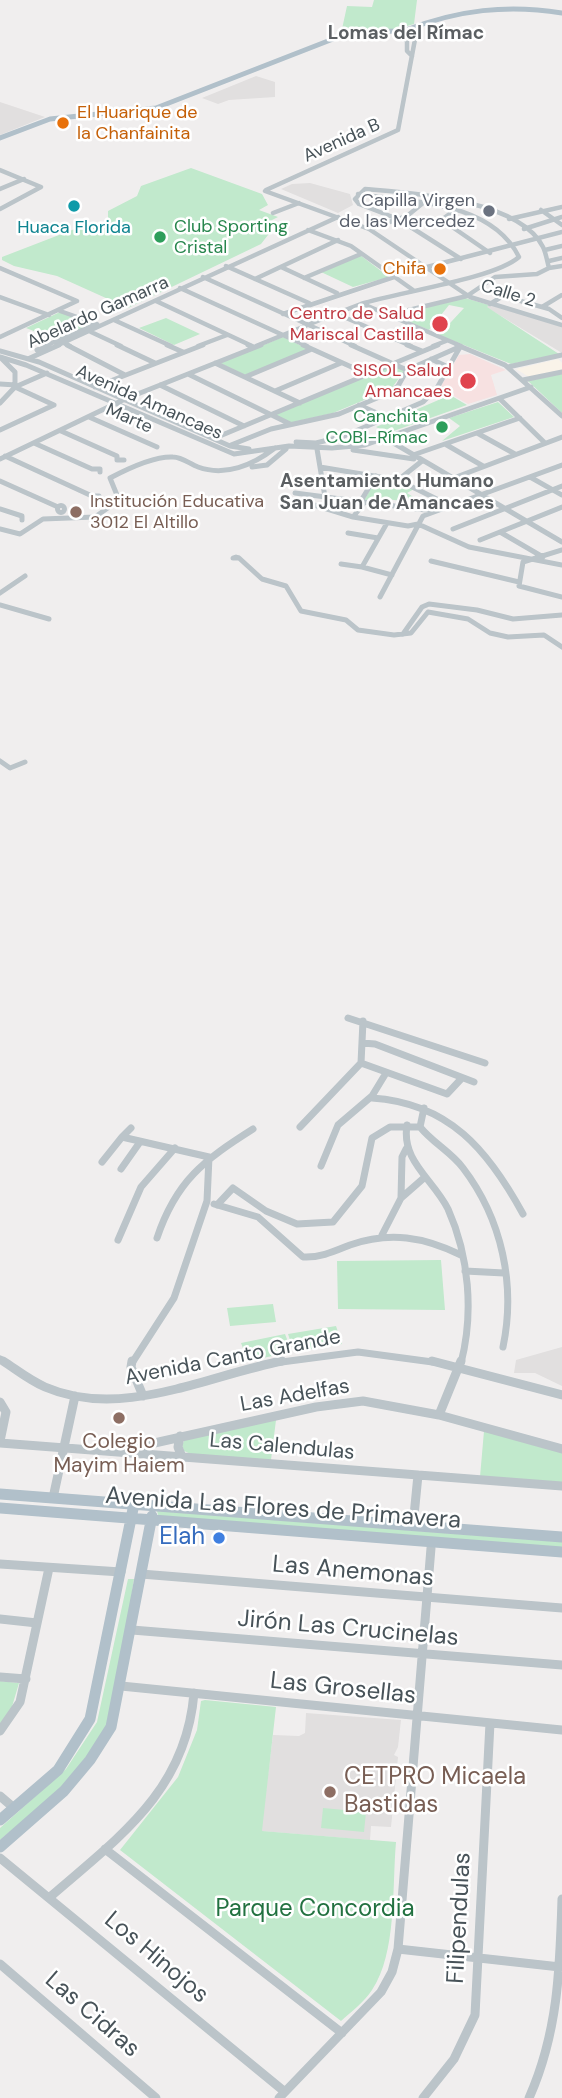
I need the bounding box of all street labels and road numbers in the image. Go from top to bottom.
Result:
street label: Avenida B [300,115,384,167]
street label: Abelardo Gamarra [24,272,172,354]
street label: Calle 2 [478,275,538,313]
street label: Avenida Amancaes [72,361,226,445]
street label: Marte [102,399,156,439]
street label: Avenida Canto Grande [123,1325,343,1391]
street label: Las Adelfas [238,1374,352,1418]
street label: Las Calendulas [208,1428,356,1466]
street label: Avenida Las Flores de Primavera [104,1482,462,1536]
street label: Las Anemonas [271,1551,435,1593]
street label: Jirón Las Crucinelas [236,1605,460,1653]
street label: Las Grosellas [269,1667,417,1711]
street label: Filipendulas [442,1852,478,1984]
street label: Los Hinojos [98,1906,214,2010]
street label: Las Cidras [39,1966,145,2064]

